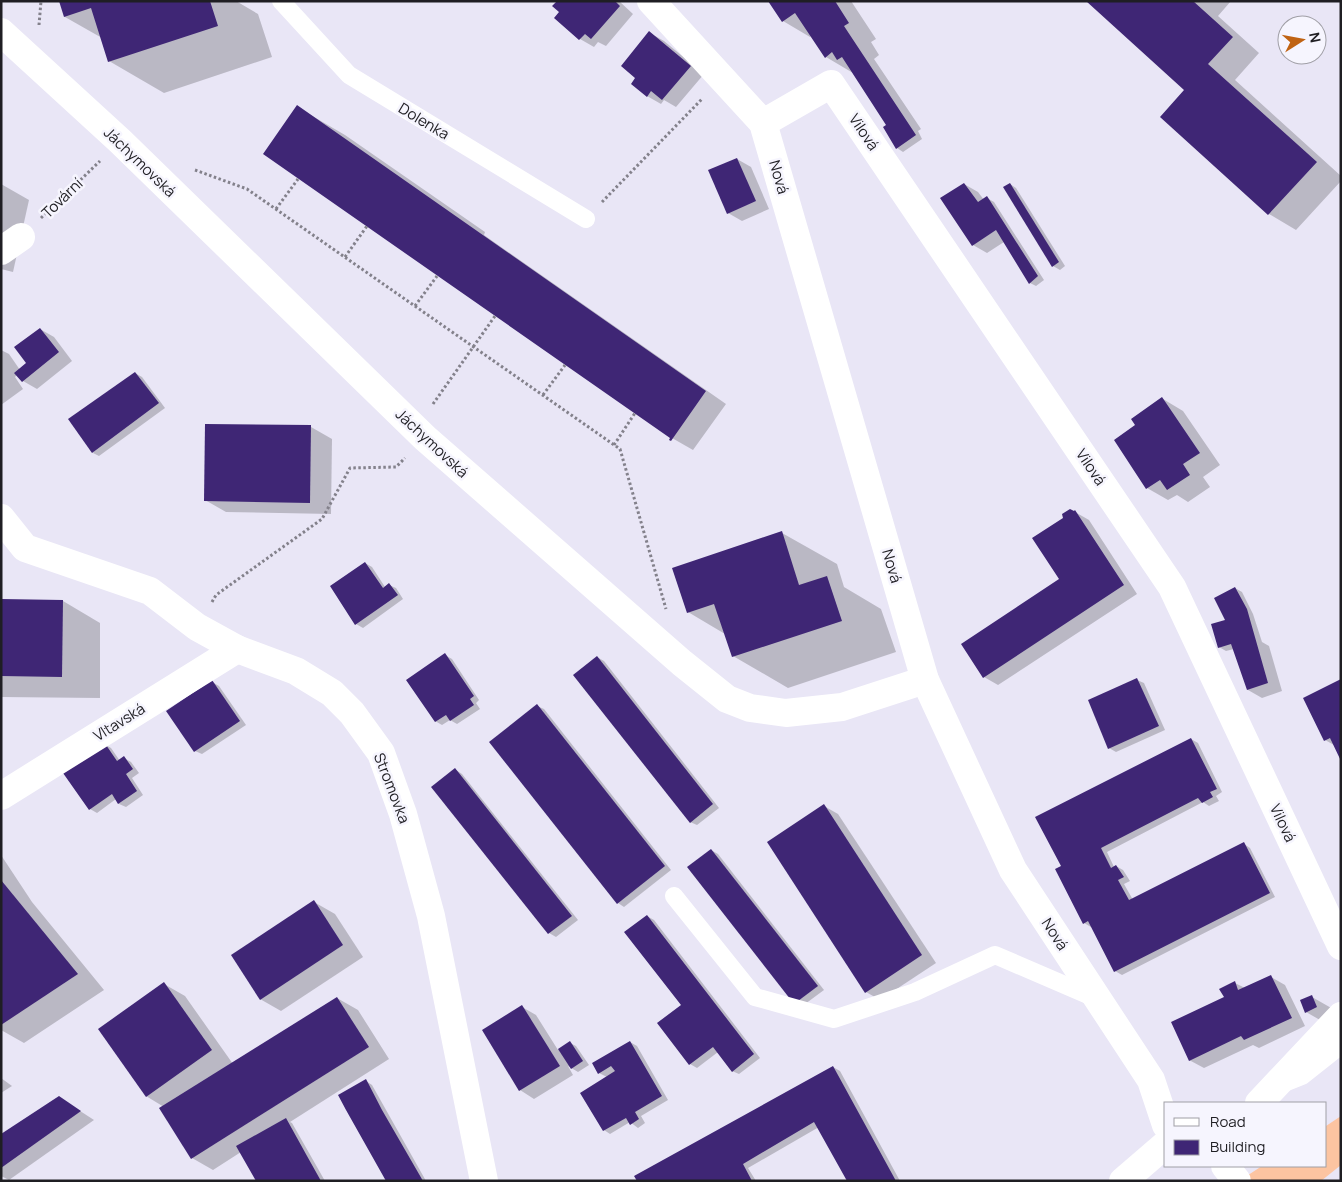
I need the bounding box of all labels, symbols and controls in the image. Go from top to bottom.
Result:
north arrow [1277,15,1327,65]
text: N [1305,31,1326,44]
street label: Dolenka [395,98,453,144]
street label: Vilová [844,110,884,154]
street label: Jáchymovská [99,122,181,202]
street label: Nová [764,158,794,196]
street label: Tovární [37,173,88,223]
street label: Jáchymovská [391,404,473,482]
street label: Vilová [1071,445,1111,489]
street label: Nová [877,547,907,585]
street label: Vltavská [89,698,149,746]
street label: Stromovka [369,750,415,826]
street label: Vilová [1265,801,1301,845]
street label: Nová [1037,914,1073,954]
legend [1164,1102,1327,1167]
text: Road [1210,1111,1246,1132]
text: Building [1210,1136,1265,1157]

